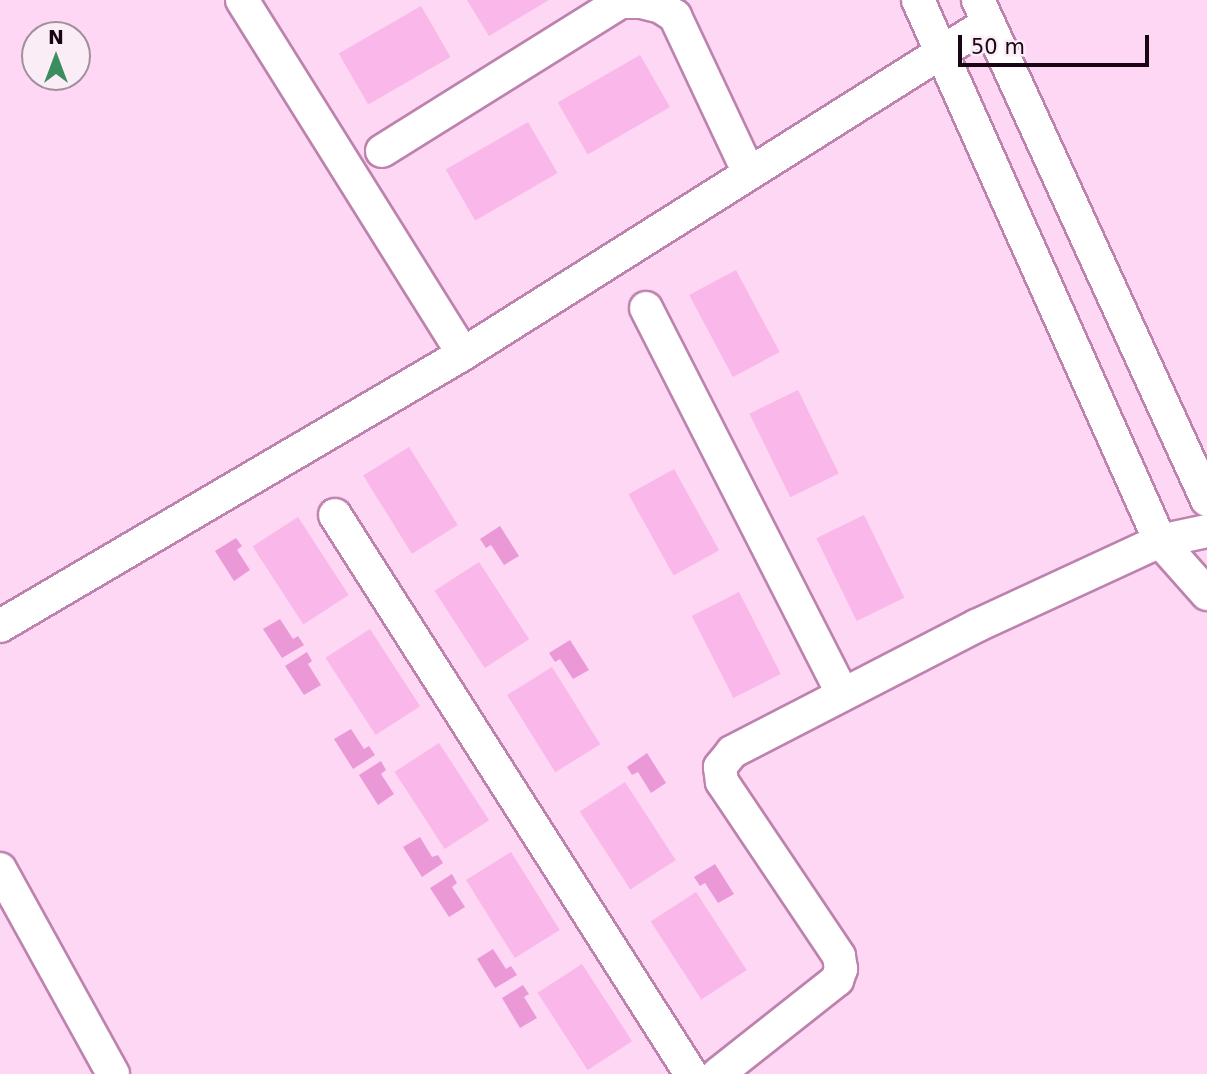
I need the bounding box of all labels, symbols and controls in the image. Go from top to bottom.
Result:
north arrow [21,21,91,91]
scale bar [962,21,1153,65]
text: N [48,26,64,48]
text: 50 m [971,35,1025,59]

